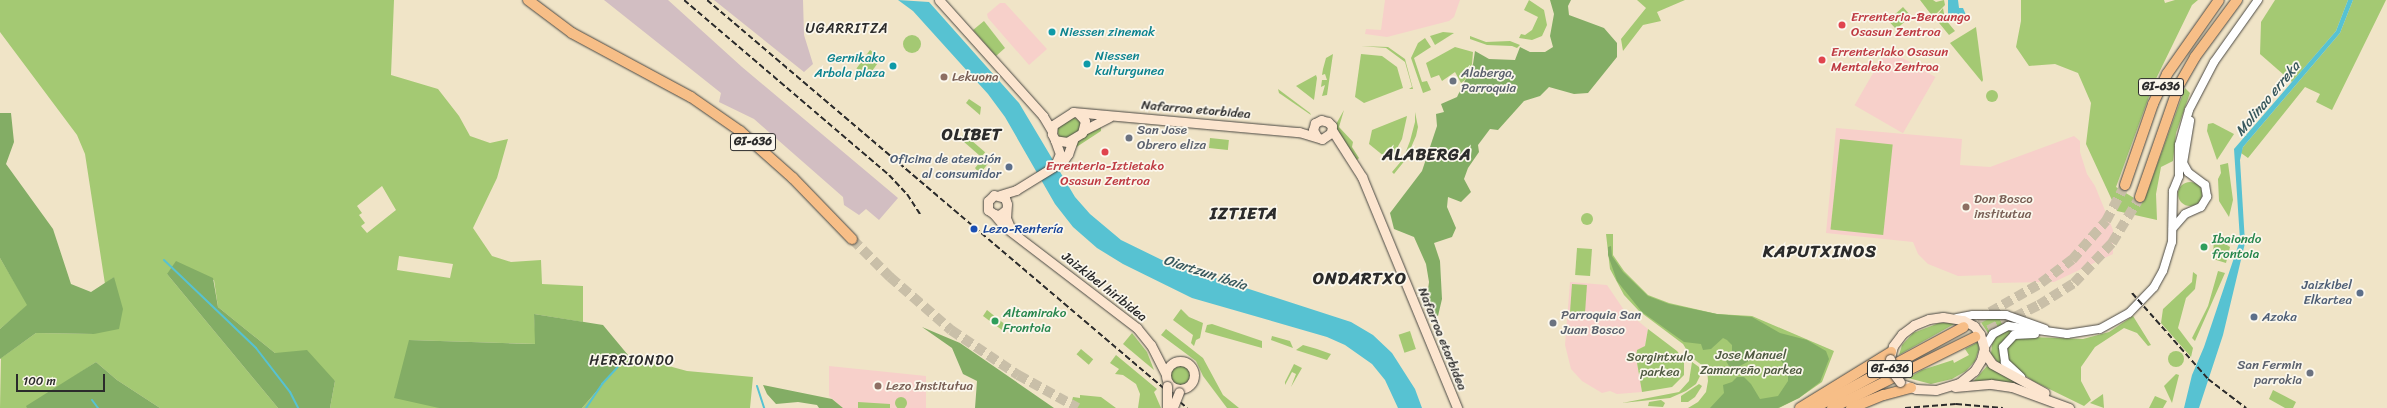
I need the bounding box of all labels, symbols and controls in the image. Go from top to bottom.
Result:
place label: Errenteria-Beraungo Osasun Zentroa [1851,10,1970,41]
marker: Errenteria-Beraungo Osasun Zentroa [1836,19,1848,31]
district label: UGARRITZA [806,21,888,37]
place label: Niessen zinemak [1060,24,1155,40]
marker: Niessen zinemak [1047,27,1057,37]
place label: Errenteriako Osasun Mentaleko Zentroa [1831,45,1948,76]
place label: Niessen kulturgunea [1095,49,1164,80]
place label: Gernikako Arbola plaza [814,51,885,82]
marker: Errenteriako Osasun Mentaleko Zentroa [1816,54,1828,66]
water label: Molinao erreka [2232,58,2304,140]
marker: Niessen kulturgunea [1082,59,1092,69]
marker: Gernikako Arbola plaza [888,61,898,71]
place label: Alaberga, Parroquia [1461,66,1516,97]
place label: Lekuona [952,69,999,85]
marker: Lekuona [939,72,949,82]
marker: Alaberga, Parroquia [1448,76,1458,86]
road number: GI-636 [2137,77,2185,97]
street label: Nafarroa etorbidea [1141,97,1251,123]
place label: San Jose Obrero eliza [1137,123,1207,154]
district label: OLIBET [943,125,1001,145]
road number: GI-636 [729,132,777,152]
marker: San Jose Obrero eliza [1124,133,1134,143]
district label: ALABERGA [1382,145,1472,165]
marker: Errenteria-Iztietako Osasun Zentroa [1099,146,1111,158]
place label: Oficina de atención al consumidor [889,152,1001,183]
place label: Errenteria-Iztietako Osasun Zentroa [1046,159,1164,190]
marker: Oficina de atención al consumidor [1004,162,1014,172]
place label: Don Bosco institutua [1974,192,2033,223]
marker: Don Bosco institutua [1961,202,1971,212]
district label: IZTIETA [1211,204,1277,224]
place label: Lezo-Rentería [983,221,1063,237]
marker: Lezo-Rentería [968,223,980,235]
place label: Ibaiondo frontoia [2212,232,2261,263]
district label: KAPUTXINOS [1765,242,1875,262]
marker: Ibaiondo frontoia [2199,242,2209,252]
street label: Jaizkibel hiribidea [1058,249,1150,325]
water label: Oiartzun ibaia [1161,252,1249,294]
district label: ONDARTXO [1313,269,1407,289]
place label: Jaizkibel Elkartea [2302,278,2352,309]
street label: Nafarroa etorbidea [1414,285,1470,393]
marker: Jaizkibel Elkartea [2355,288,2365,298]
place label: Altamirako Frontoia [1003,306,1066,337]
place label: Parroquia San Juan Bosco [1561,308,1641,339]
place label: Azoka [2262,309,2297,325]
marker: Azoka [2249,312,2259,322]
marker: Altamirako Frontoia [990,316,1000,326]
marker: Parroquia San Juan Bosco [1548,318,1558,328]
park label: Jose Manuel Zamarreño parkea [1700,348,1802,379]
park label: Sorgintxulo parkea [1627,350,1693,381]
district label: HERRIONDO [590,353,674,369]
place label: San Fermin parrokia [2237,358,2302,389]
road number: GI-636 [1866,359,1914,379]
scale bar [18,366,107,392]
marker: San Fermin parrokia [2305,368,2315,378]
text: 100 m [23,370,56,392]
place label: Lezo Institutua [886,378,974,394]
marker: Lezo Institutua [873,381,883,391]

